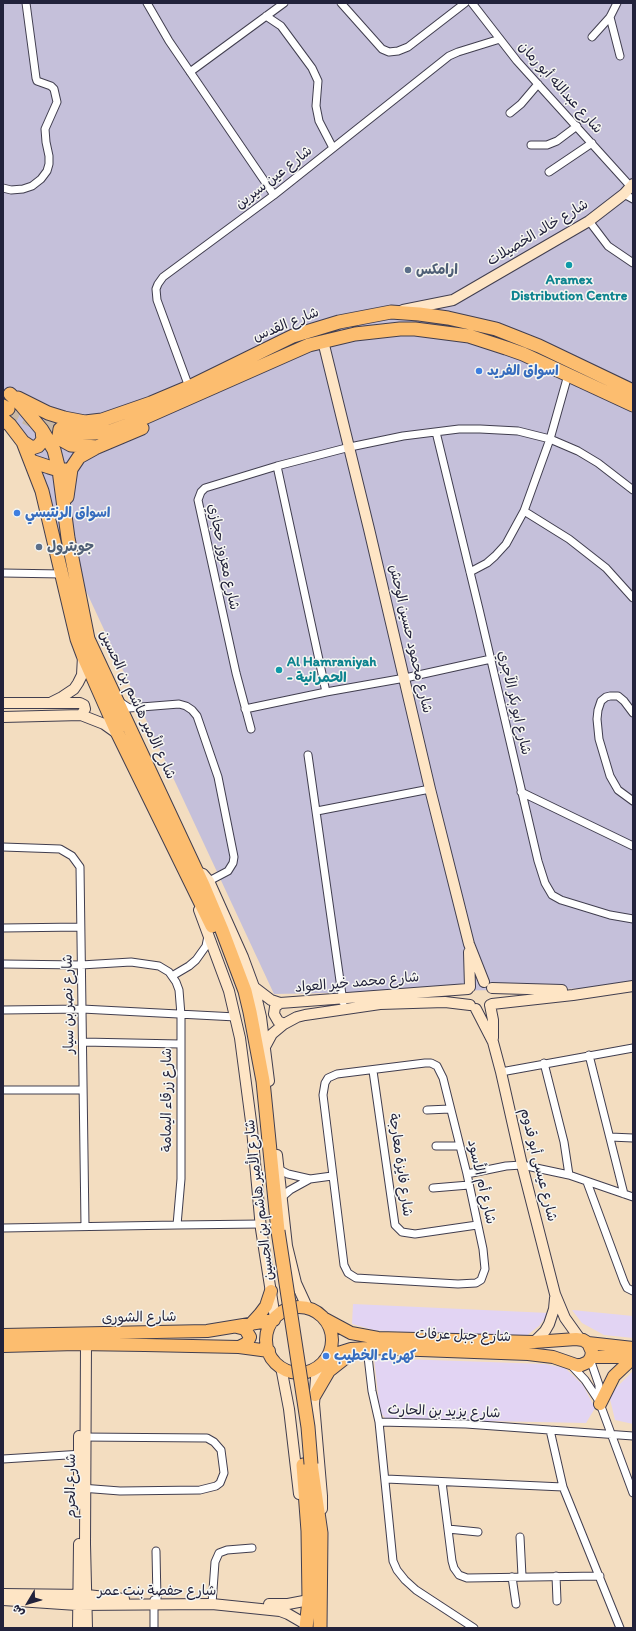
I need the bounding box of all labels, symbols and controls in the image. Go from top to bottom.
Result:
street label: شارع عبدالله أبو رمان [514,39,606,137]
street label: شارع عين سيرين [232,143,316,213]
street label: شارع خالد الخصيلات [484,196,592,270]
marker: Aramex Distribution Centre [564,260,574,270]
place label: ارامكس [416,262,458,278]
marker: ارامكس [403,265,413,275]
place label: Aramex Distribution Centre [511,272,627,304]
street label: شارع القدس [250,304,322,346]
place label: اسواق الفريد [487,363,559,379]
marker: اسواق الفريد [474,366,484,376]
street label: شارع معزوز حجازي [204,502,242,612]
place label: اسواق الرنتيسي [25,505,110,521]
marker: اسواق الرنتيسي [12,508,22,518]
place label: جوبترول [47,539,94,555]
marker: جوبترول [34,542,44,552]
street label: شارع محمود حسين الوحش [385,563,435,715]
street label: شارع الأمير هاشم بن الحسين [95,628,179,782]
street label: شارع ابو بكر الآجري [494,649,534,757]
place label: Al Hamraniyah - الحمرانية [287,654,376,686]
marker: Al Hamraniyah - الحمرانية [274,665,284,675]
street label: شارع نصر بن سيار [60,954,78,1054]
street label: شارع محمد خير العواد [294,969,420,997]
street label: شارع زرقاء اليمامة [159,1048,175,1152]
street label: شارع عيسى أبو قدوم [516,1107,560,1223]
street label: شارع فايزة معارجة [384,1112,416,1218]
street label: شارع الأمير هاشم بن الحسين [242,1118,278,1282]
street label: شارع أم الأسود [463,1138,499,1226]
street label: شارع الشورى [101,1309,177,1327]
street label: شارع جبل عرفات [415,1326,511,1346]
place label: كهرباء الخطيب [334,1348,416,1364]
marker: كهرباء الخطيب [321,1351,331,1361]
street label: شارع يزيد بن الحارث [387,1402,501,1422]
street label: شارع الحرم [63,1453,79,1519]
north arrow [8,1583,48,1623]
street label: شارع حفصة بنت عمر [98,1583,216,1599]
text: ش [9,1602,27,1619]

